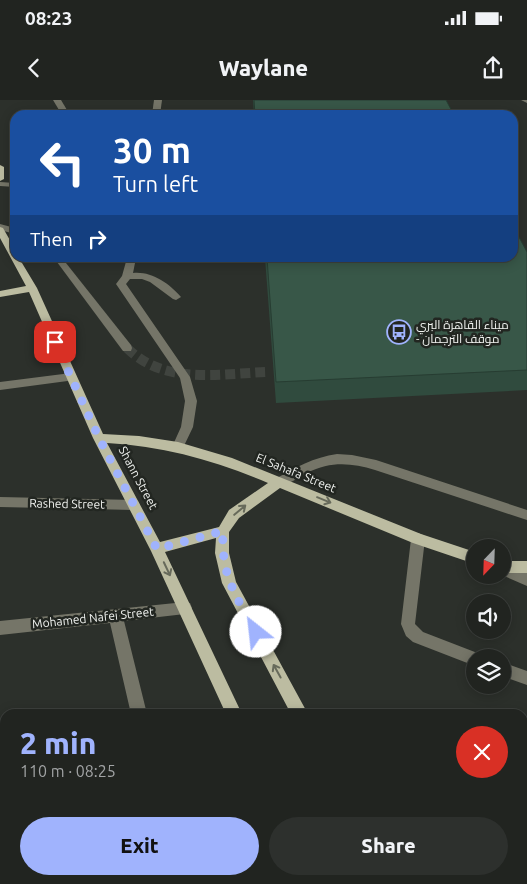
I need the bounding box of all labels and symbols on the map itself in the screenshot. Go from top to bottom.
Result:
place label: ميناء القاهرة البري - موقف الترجمان [416,318,509,346]
bus stop icon: ميناء القاهرة البري - موقف الترجمان [386,319,412,345]
pin [34,321,76,363]
street label: Shann Street [116,444,161,512]
street label: El Sahafa Street [254,451,338,495]
street label: Rashed Street [29,496,105,511]
one-way arrow [316,496,331,506]
one-way arrow [233,504,246,516]
north arrow [466,539,511,584]
one-way arrow [162,561,172,576]
street label: Mohamed Nafei Street [31,605,155,630]
position arrow [229,605,281,657]
one-way arrow [272,664,281,679]

